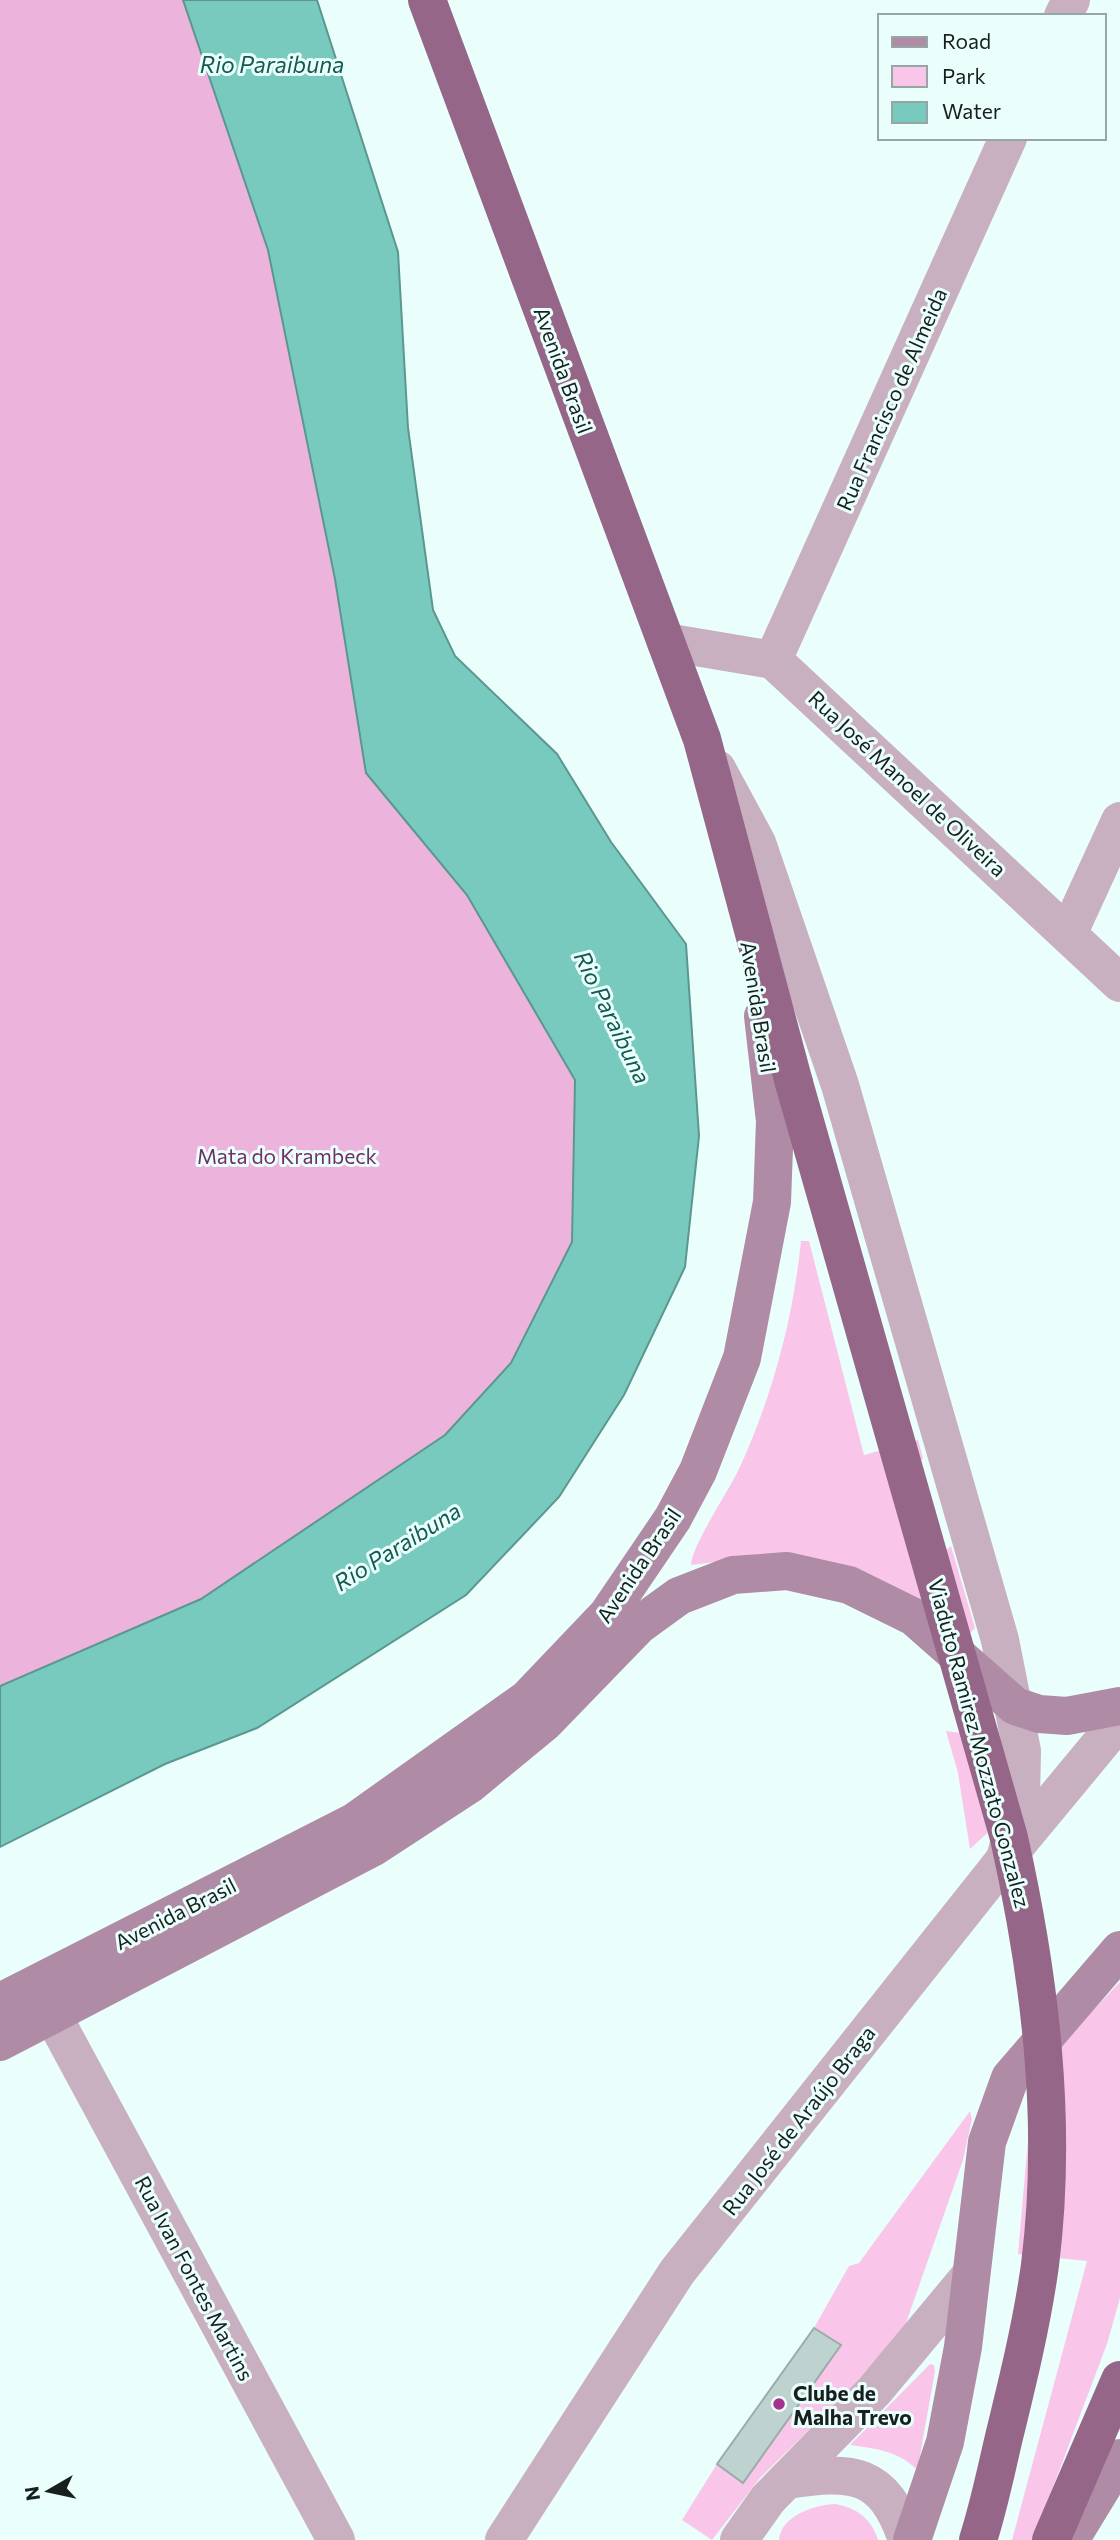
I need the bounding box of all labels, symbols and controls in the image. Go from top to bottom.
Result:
legend [878,14,1106,140]
text: Road [942,28,991,53]
water label: Rio Paraibuna [200,50,344,78]
text: Park [942,63,986,88]
text: Water [942,98,1001,123]
street label: Rua Francisco de Almeida [831,284,951,514]
street label: Avenida Brasil [530,303,598,437]
street label: Rua José Manoel de Oliveira [804,685,1012,881]
street label: Avenida Brasil [736,939,782,1075]
water label: Rio Paraibuna [569,946,657,1088]
park label: Mata do Krambeck [197,1143,377,1168]
water label: Rio Paraibuna [328,1496,466,1596]
street label: Avenida Brasil [591,1503,685,1627]
street label: Viaduto Ramirez Mozzato Gonzalez [924,1576,1036,1910]
street label: Avenida Brasil [110,1872,240,1954]
street label: Rua José de Araújo Braga [716,2020,880,2220]
street label: Rua Ivan Fontes Martins [130,2171,260,2385]
place label: Clube de Malha Trevo [793,2380,912,2429]
marker: Clube de Malha Trevo [771,2396,787,2412]
north arrow [14,2456,84,2526]
text: N [19,2485,44,2503]

